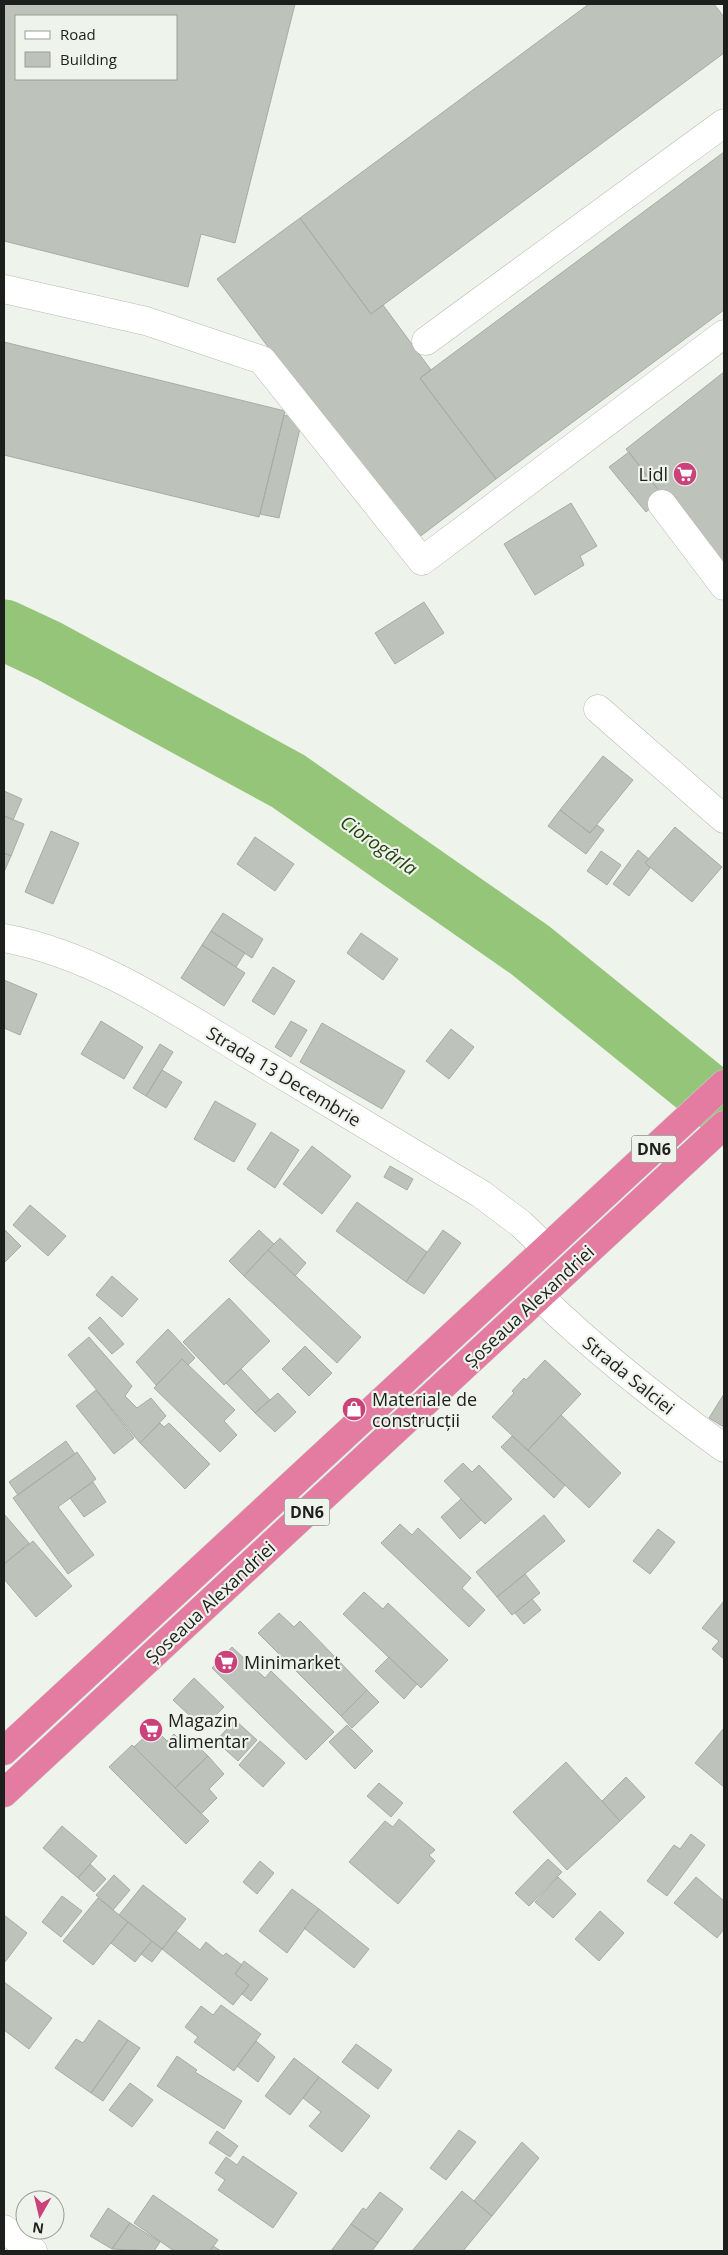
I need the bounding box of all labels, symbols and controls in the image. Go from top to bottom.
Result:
legend [15,15,178,80]
text: Road [60,24,96,44]
text: Building [60,49,117,69]
supermarket icon: Lidl [672,461,698,487]
place label: Lidl [639,462,668,486]
water label: Ciorogârla [335,809,423,881]
street label: Strada 13 Decembrie [202,1020,366,1132]
road number: DN6 [632,1136,676,1162]
street label: Șoseaua Alexandriei [459,1240,599,1372]
street label: Strada Salciei [578,1331,680,1419]
place label: Materiale de construcții [372,1387,477,1432]
shop icon: Materiale de construcții [341,1396,367,1422]
road number: DN6 [284,1498,330,1525]
street label: Șoseaua Alexandriei [140,1536,280,1668]
supermarket icon: Minimarket [213,1649,239,1675]
place label: Minimarket [244,1650,340,1674]
place label: Magazin alimentar [168,1708,249,1753]
supermarket icon: Magazin alimentar [138,1717,164,1743]
north arrow [15,2190,65,2240]
text: N [31,2218,45,2239]

